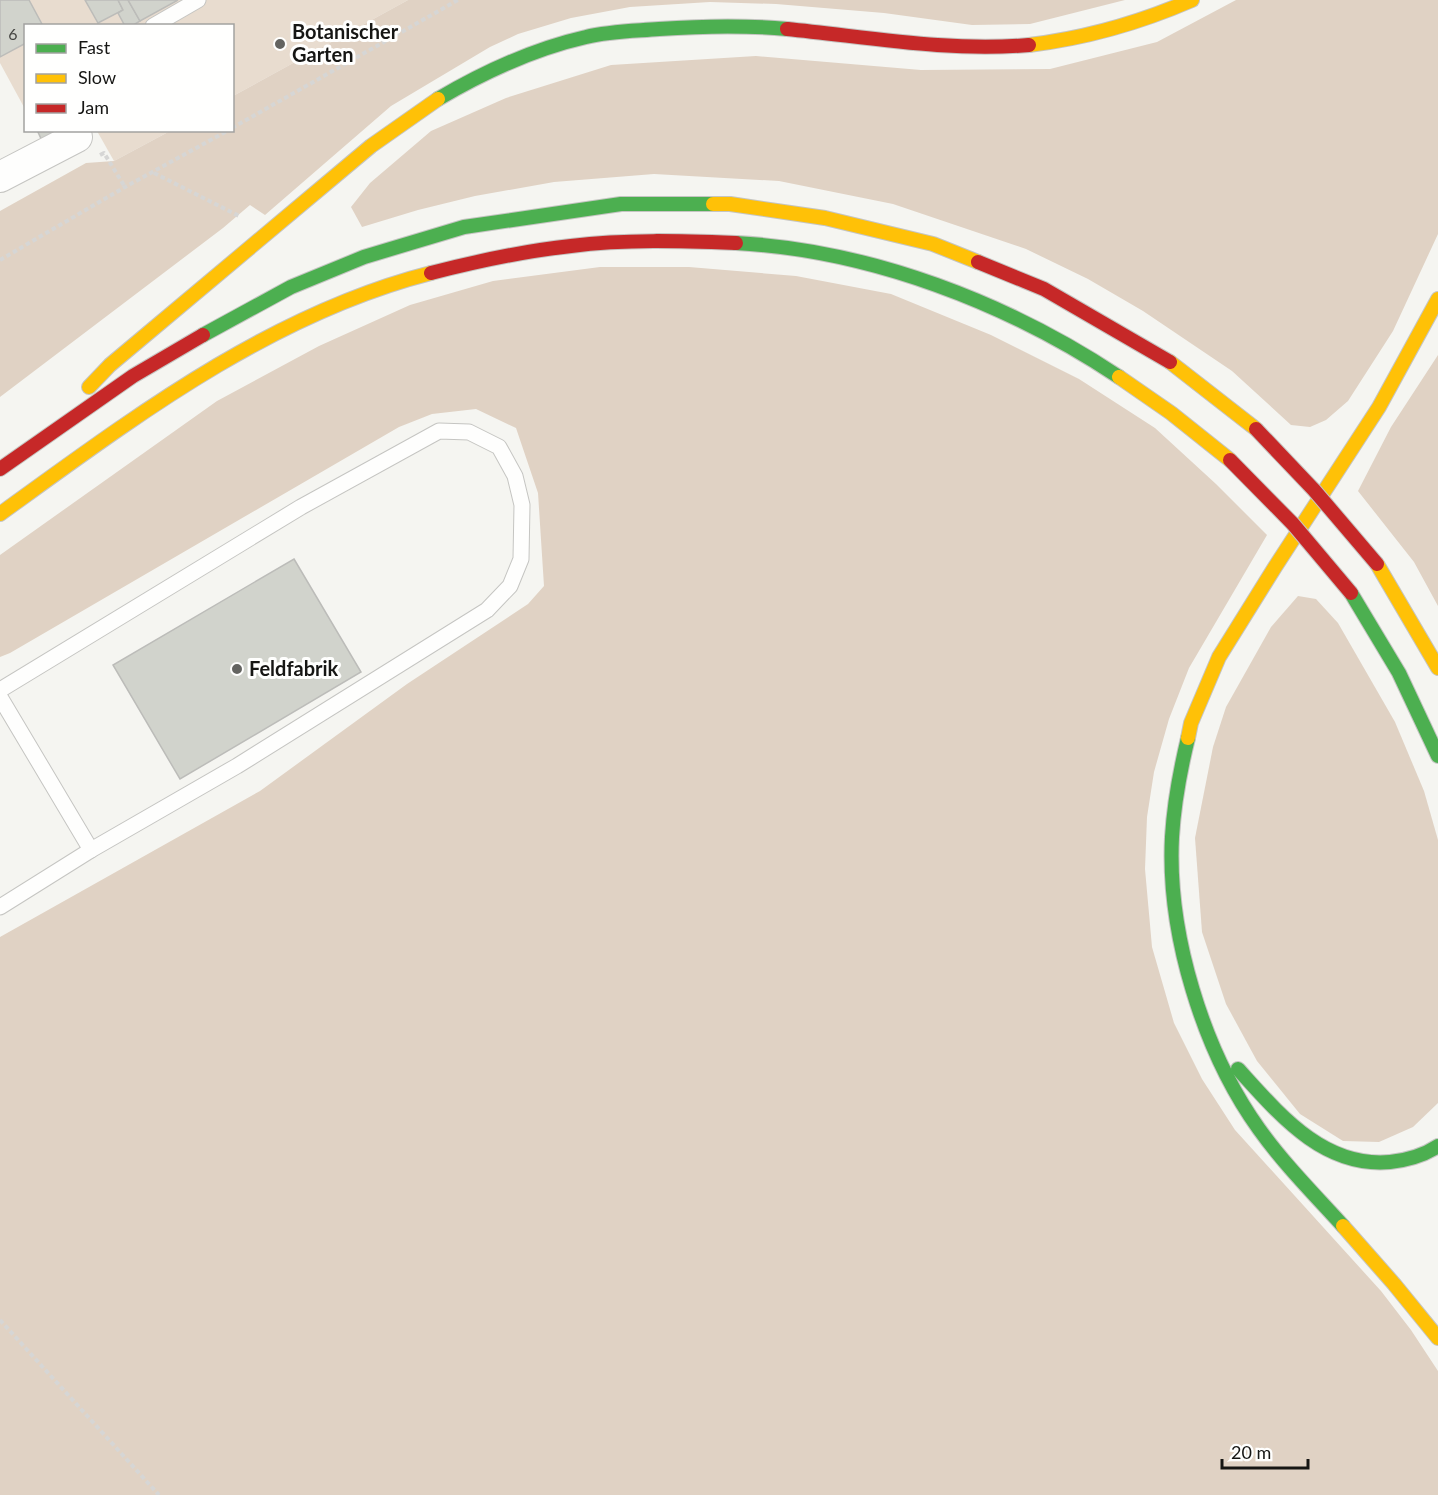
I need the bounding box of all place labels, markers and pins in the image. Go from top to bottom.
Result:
place label: Botanischer Garten [292,19,399,66]
marker: Botanischer Garten [273,37,287,51]
place label: Feldfabrik [249,656,339,680]
marker: Feldfabrik [230,662,244,676]

